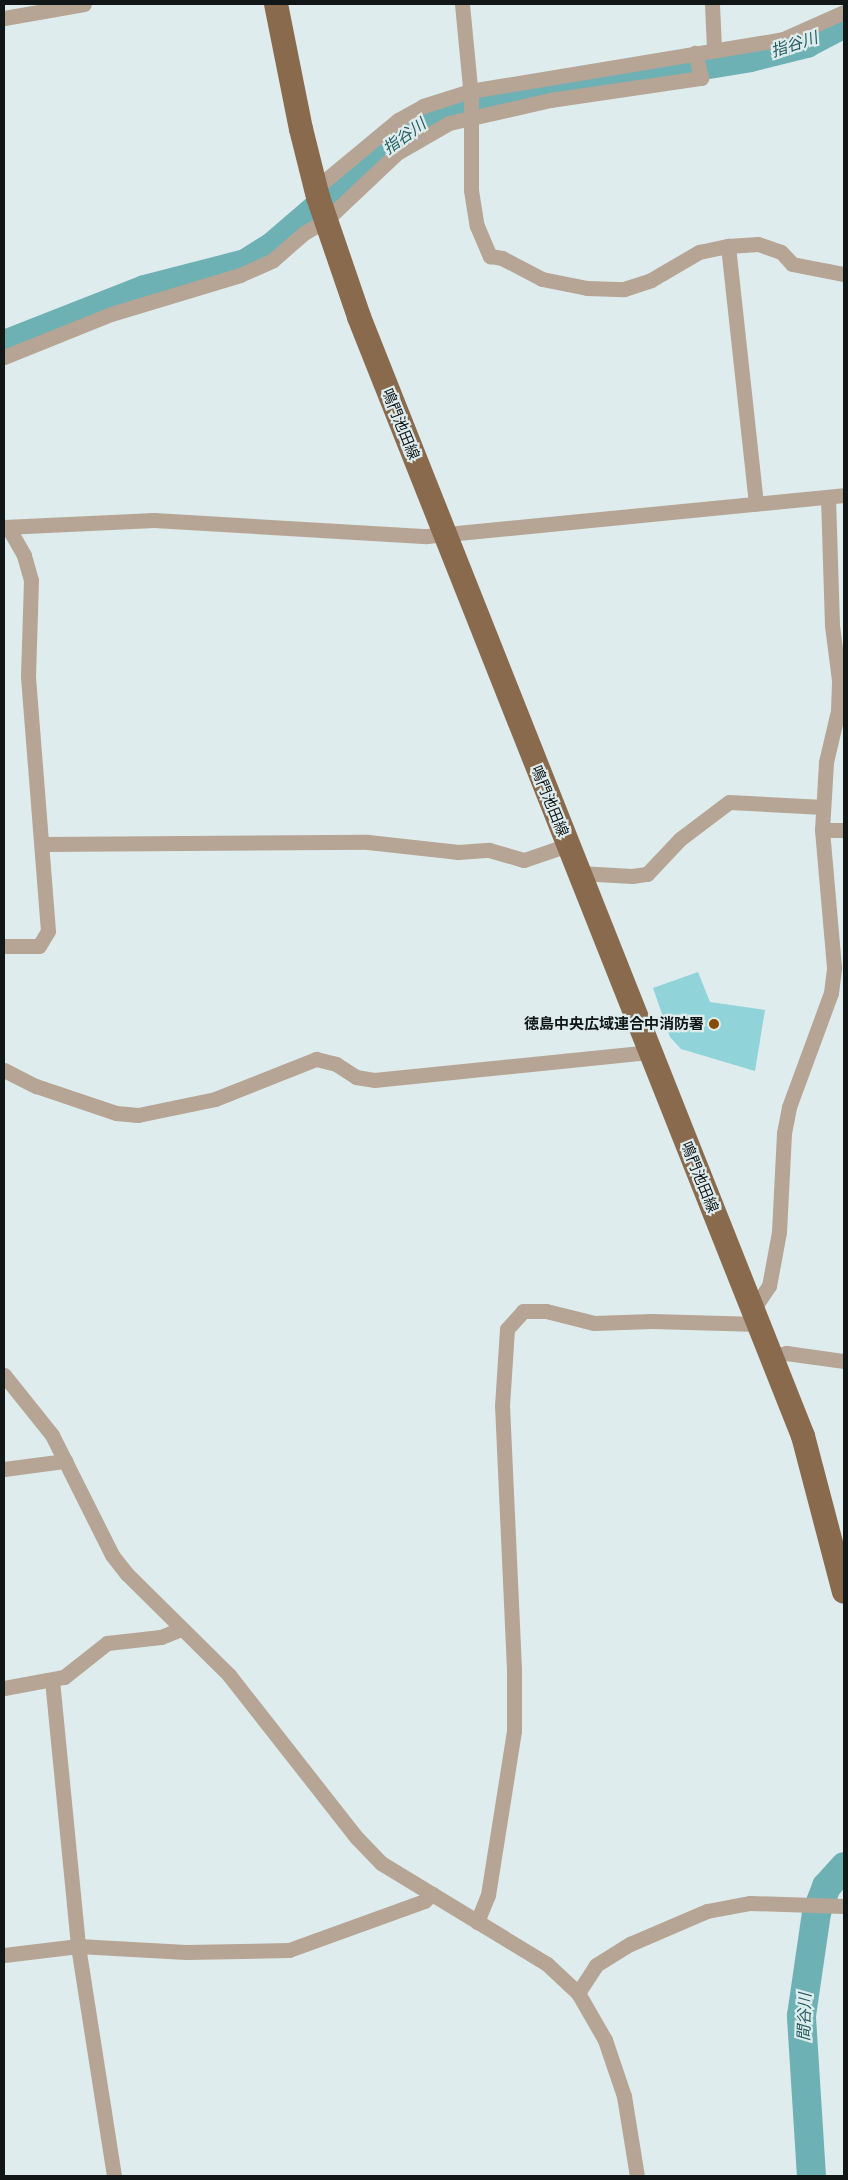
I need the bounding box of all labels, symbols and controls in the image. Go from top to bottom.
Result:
water label: 指谷川 [768,27,820,61]
water label: 指谷川 [379,114,429,158]
street label: 鳴門池田線 [379,386,423,462]
street label: 鳴門池田線 [528,763,572,839]
place label: 徳島中央広域連合中消防署 [524,1015,704,1033]
marker: 徳島中央広域連合中消防署 [708,1018,720,1030]
street label: 鳴門池田線 [678,1139,722,1215]
water label: 間谷川 [794,1993,814,2041]

